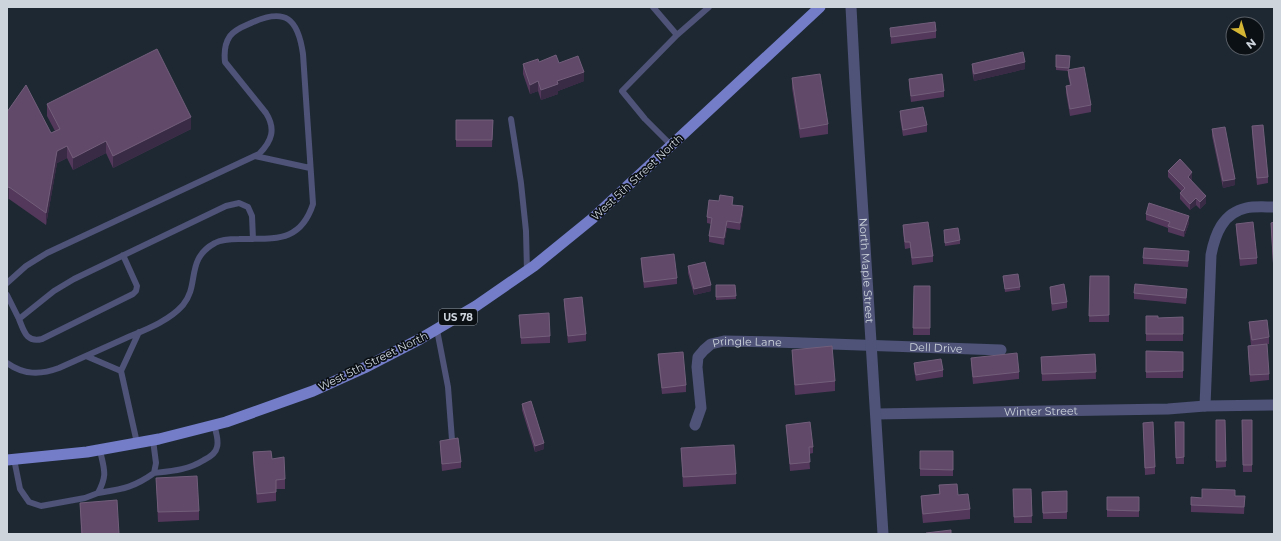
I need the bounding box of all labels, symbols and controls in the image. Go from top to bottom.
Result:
north arrow [1225,16,1265,56]
text: N [1243,36,1259,52]
street label: West 5th Street North [588,131,686,223]
street label: North Maple Street [856,217,877,324]
road number: US 78 [439,309,477,325]
street label: West 5th Street North [316,328,430,394]
street label: Pringle Lane [711,334,782,350]
street label: Dell Drive [909,340,963,356]
street label: Winter Street [1004,404,1079,419]

